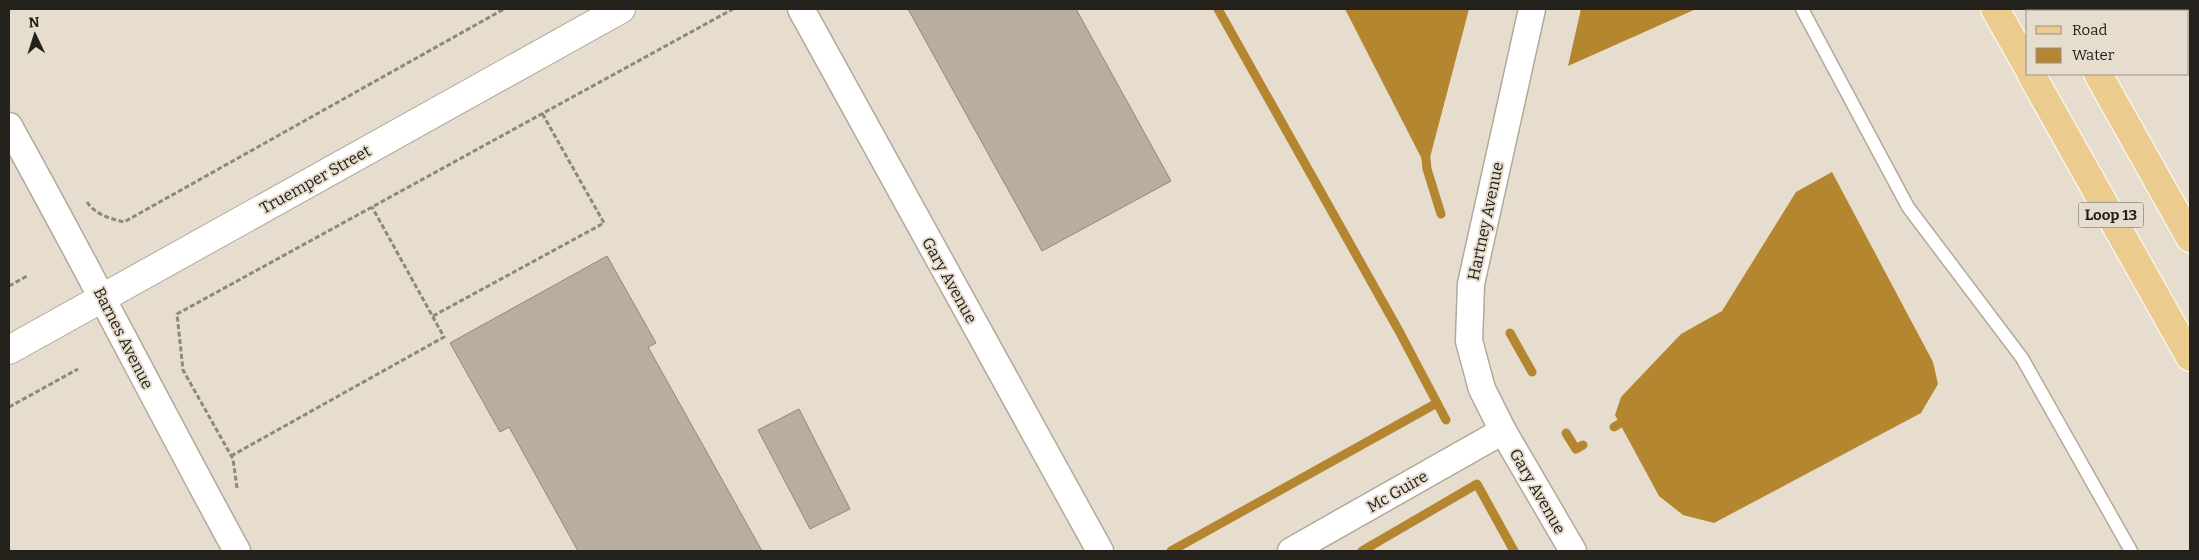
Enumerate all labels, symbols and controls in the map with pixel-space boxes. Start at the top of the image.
north arrow [10,10,60,60]
legend [2026,10,2189,75]
text: N [28,14,40,31]
text: Road [2072,21,2107,39]
text: Water [2072,46,2115,64]
street label: Truemper Street [257,141,374,218]
street label: Hartney Avenue [1464,160,1507,282]
road number: Loop 13 [2078,202,2144,228]
street label: Gary Avenue [918,234,981,327]
street label: Barnes Avenue [90,284,157,392]
street label: Gary Avenue [1505,445,1570,537]
street label: Mc Guire [1363,466,1431,516]

